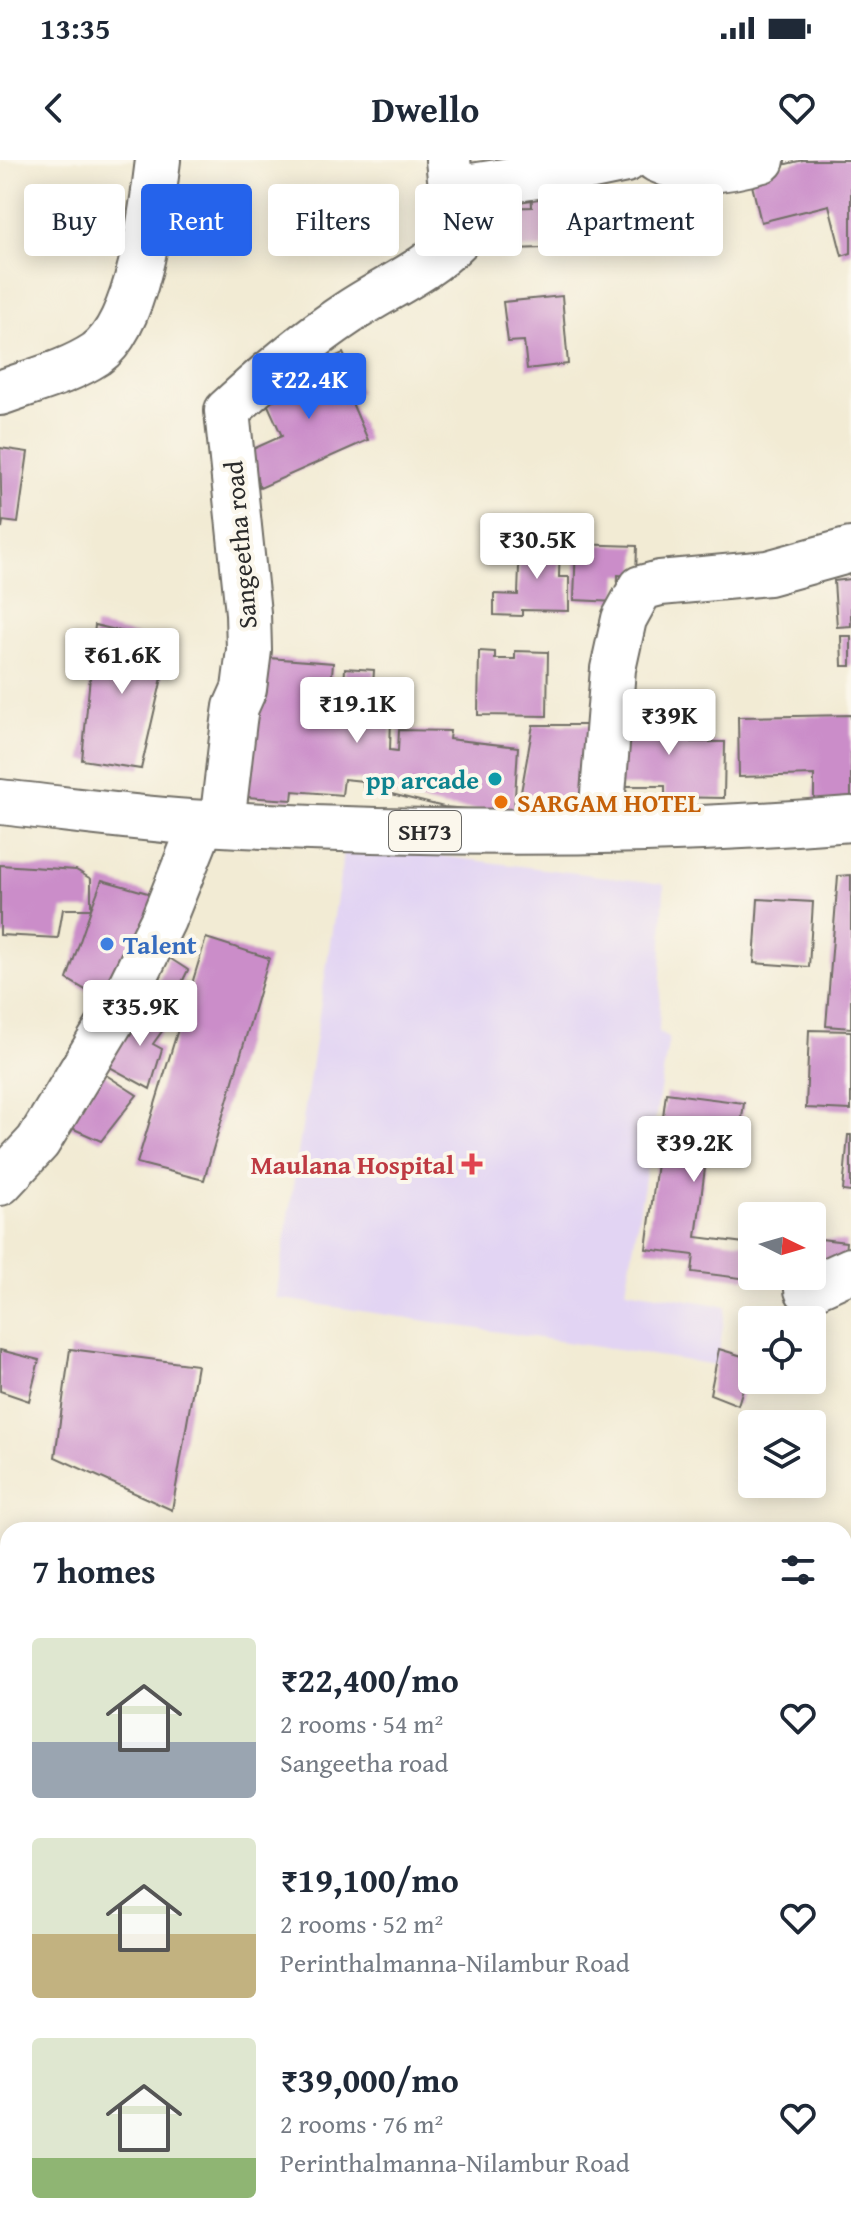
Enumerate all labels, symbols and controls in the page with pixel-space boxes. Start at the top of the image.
text: 13:35 [40,6,111,50]
text: Dwello [372,82,479,135]
icon: back [32,86,76,130]
icon: heart [775,86,819,130]
chip: Buy [24,184,125,256]
chip: Rent [141,184,252,256]
chip: Filters [268,184,399,256]
chip: New [415,184,522,256]
chip: Apartment [538,184,723,256]
pin: ₹22.4K [244,353,374,421]
text: ₹22.4K [270,359,348,398]
street label: Sangeetha road [213,459,267,631]
pin: ₹30.5K [472,513,602,581]
text: ₹30.5K [498,519,576,558]
pin: ₹61.6K [57,628,187,696]
text: ₹61.6K [83,634,161,673]
pin: ₹19.1K [292,677,422,745]
text: ₹19.1K [318,683,396,722]
pin: ₹39K [622,689,716,757]
text: ₹39K [641,695,697,734]
place label: pp arcade [366,760,479,799]
marker: pp arcade [486,770,504,788]
place label: SARGAM HOTEL [517,783,701,822]
marker: SARGAM HOTEL [492,793,510,811]
road number: SH73 [389,811,461,851]
place label: Talent [123,925,197,964]
marker: Talent [98,935,116,953]
pin: ₹35.9K [75,980,205,1048]
text: ₹35.9K [101,986,179,1025]
pin: ₹39.2K [629,1116,759,1184]
text: ₹39.2K [655,1122,733,1161]
place label: Maulana Hospital [250,1145,454,1184]
marker: Maulana Hospital [461,1153,483,1175]
north arrow [738,1202,826,1290]
map controls [738,1202,826,1498]
button: locate [738,1306,826,1394]
button: layers [738,1410,826,1498]
text: 7 homes [32,1546,156,1595]
icon: filters [776,1548,820,1592]
text: ₹22,400/mo [280,1655,459,1704]
icon: home [96,1670,192,1766]
icon: heart [776,1696,820,1740]
text: 2 rooms · 54 m² [280,1704,443,1743]
text: Sangeetha road [280,1743,448,1782]
text: ₹19,100/mo [280,1855,459,1904]
icon: home [96,1870,192,1966]
icon: heart [776,1896,820,1940]
text: 2 rooms · 52 m² [280,1904,443,1943]
text: Perinthalmanna-Nilambur Road [280,1943,630,1982]
text: ₹39,000/mo [280,2055,459,2104]
icon: home [96,2070,192,2166]
icon: heart [776,2096,820,2140]
text: 2 rooms · 76 m² [280,2104,443,2143]
text: Perinthalmanna-Nilambur Road [280,2143,630,2182]

